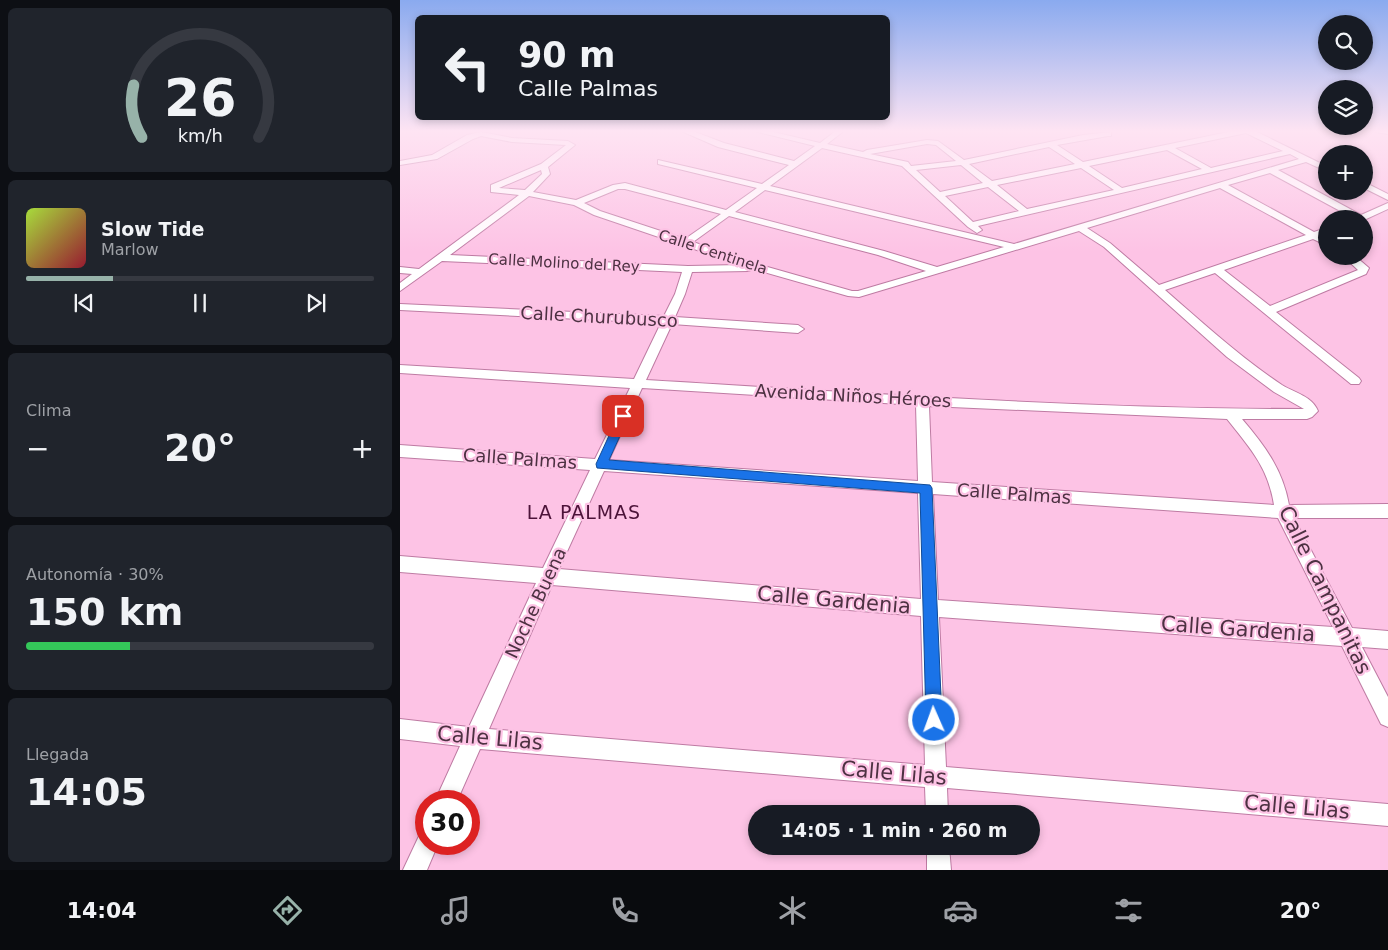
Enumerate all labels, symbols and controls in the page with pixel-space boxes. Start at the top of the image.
map controls [1318,15,1373,265]
button: search [1318,15,1373,70]
icon: left [435,35,500,100]
text: 90 m [518,35,615,75]
text: 26 [164,68,236,128]
text: Calle Palmas [518,76,658,101]
button: layers [1318,80,1373,135]
text: km/h [177,125,223,146]
button: + [1318,145,1373,200]
button: − [1318,210,1373,265]
text: Slow Tide [101,218,204,240]
street label: Calle Centinela [656,226,770,278]
text: Marlow [101,240,159,259]
street label: Calle Molino del Rey [488,250,640,276]
icon: previous [70,289,98,317]
icon: pause [186,289,214,317]
icon: next [302,289,330,317]
street label: Calle Churubusco [520,302,678,331]
street label: Avenida Niños Héroes [754,380,952,411]
pin [602,395,644,437]
text: Clima [26,401,71,420]
icon: arrive [609,402,637,430]
text: 20° [164,426,236,470]
text: − [26,432,49,465]
text: + [351,432,374,465]
street label: Calle Palmas [462,444,578,473]
street label: Calle Palmas [956,479,1072,508]
district label: LA PALMAS [527,501,641,523]
street label: Calle Campanitas [1274,502,1376,678]
street label: Noche Buena [501,544,570,662]
text: Autonomía · 30% [26,565,164,584]
street label: Calle Gardenia [756,581,912,619]
text: 150 km [26,590,183,634]
street label: Calle Gardenia [1160,612,1316,646]
position arrow [907,693,959,745]
street label: Calle Lilas [436,721,544,755]
text: Llegada [26,745,89,764]
street label: Calle Lilas [840,756,948,790]
text: 14:05 [26,770,147,814]
speed limit sign: 30 [415,790,480,855]
street label: Calle Lilas [1243,790,1351,824]
text: 14:05 · 1 min · 260 m [780,819,1008,841]
icon: directions [270,893,305,928]
icon: music [438,893,473,928]
icon: phone [607,893,642,928]
icon: climate [775,893,810,928]
icon: car [943,893,978,928]
icon: filters [1111,893,1146,928]
text: 14:04 [67,898,137,923]
text: 20° [1280,898,1321,923]

